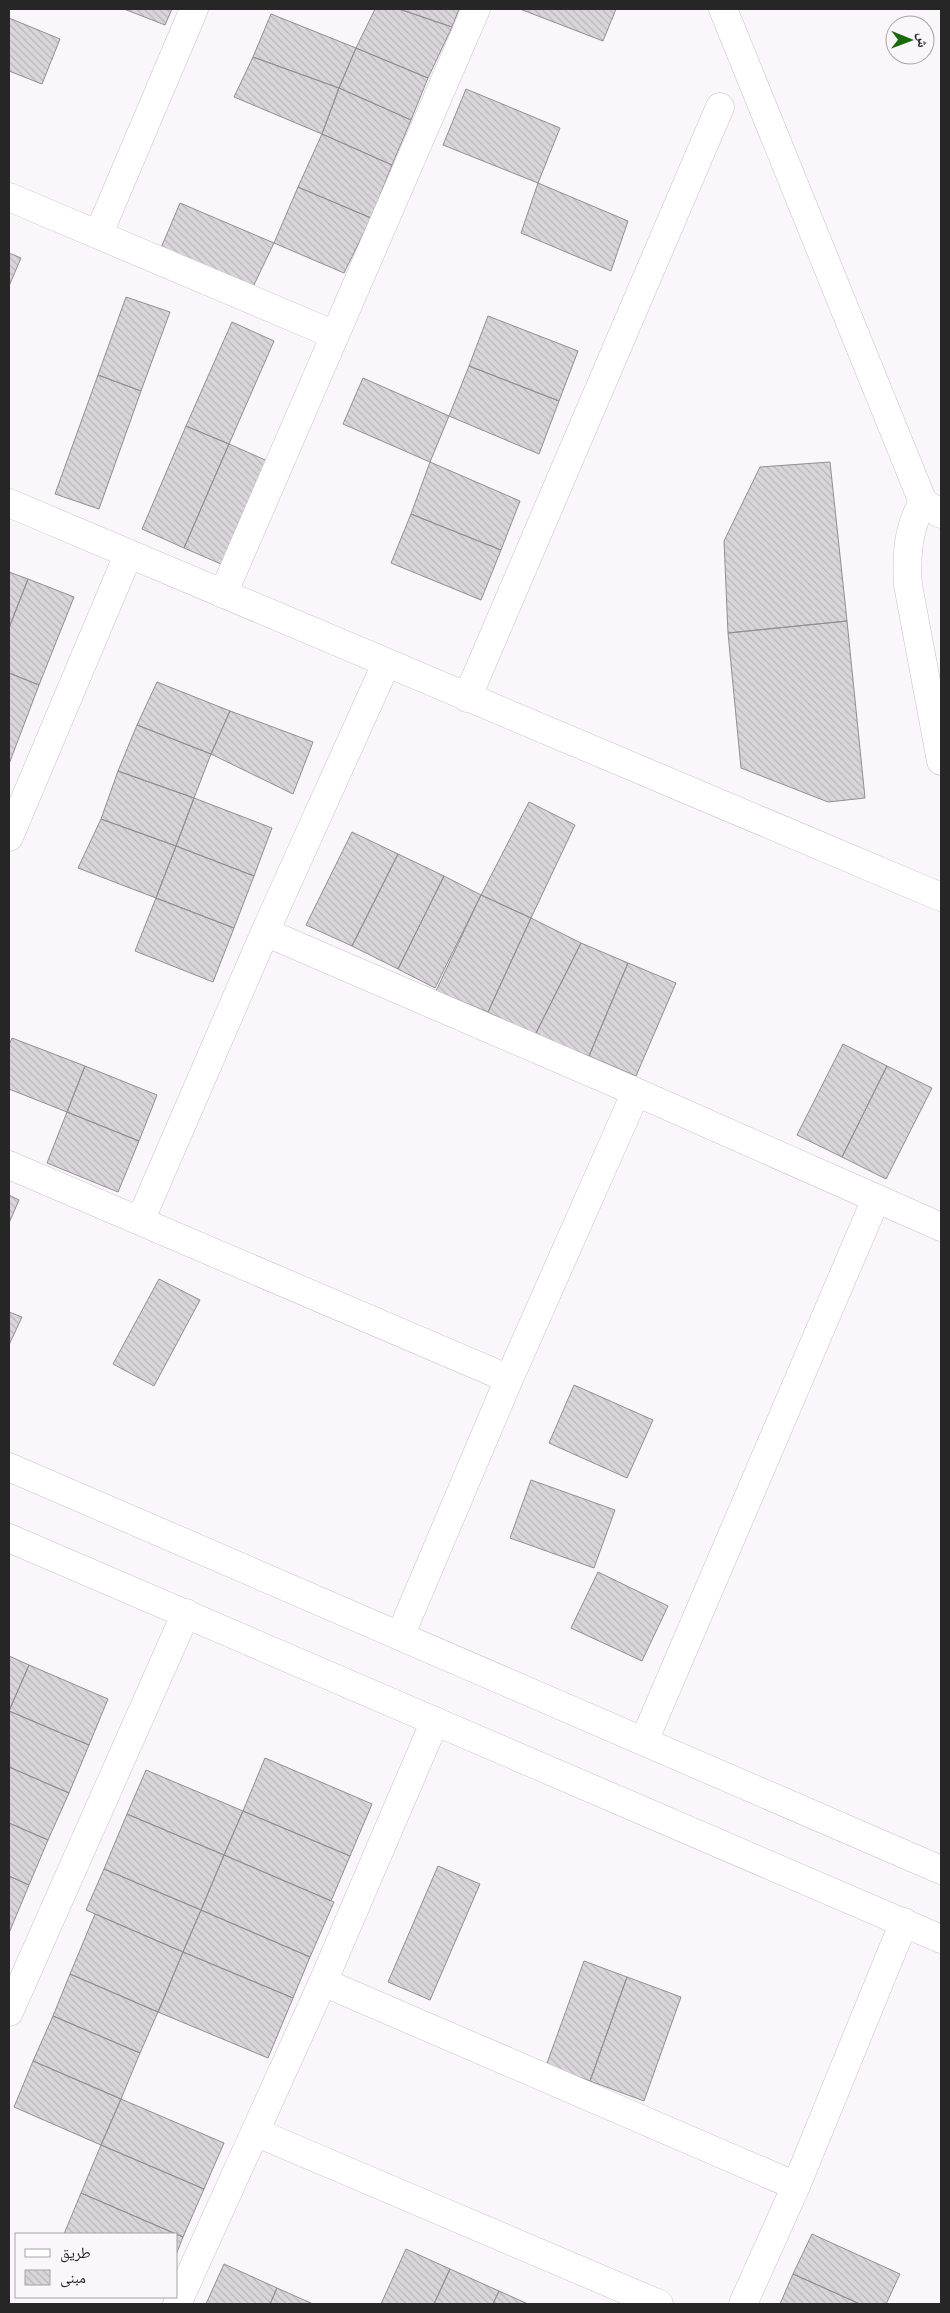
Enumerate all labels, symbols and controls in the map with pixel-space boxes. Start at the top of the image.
north arrow [885,15,935,65]
text: ش [913,33,933,48]
legend [15,2233,178,2298]
text: طريق [60,2242,91,2264]
text: مبنى [60,2267,86,2289]

